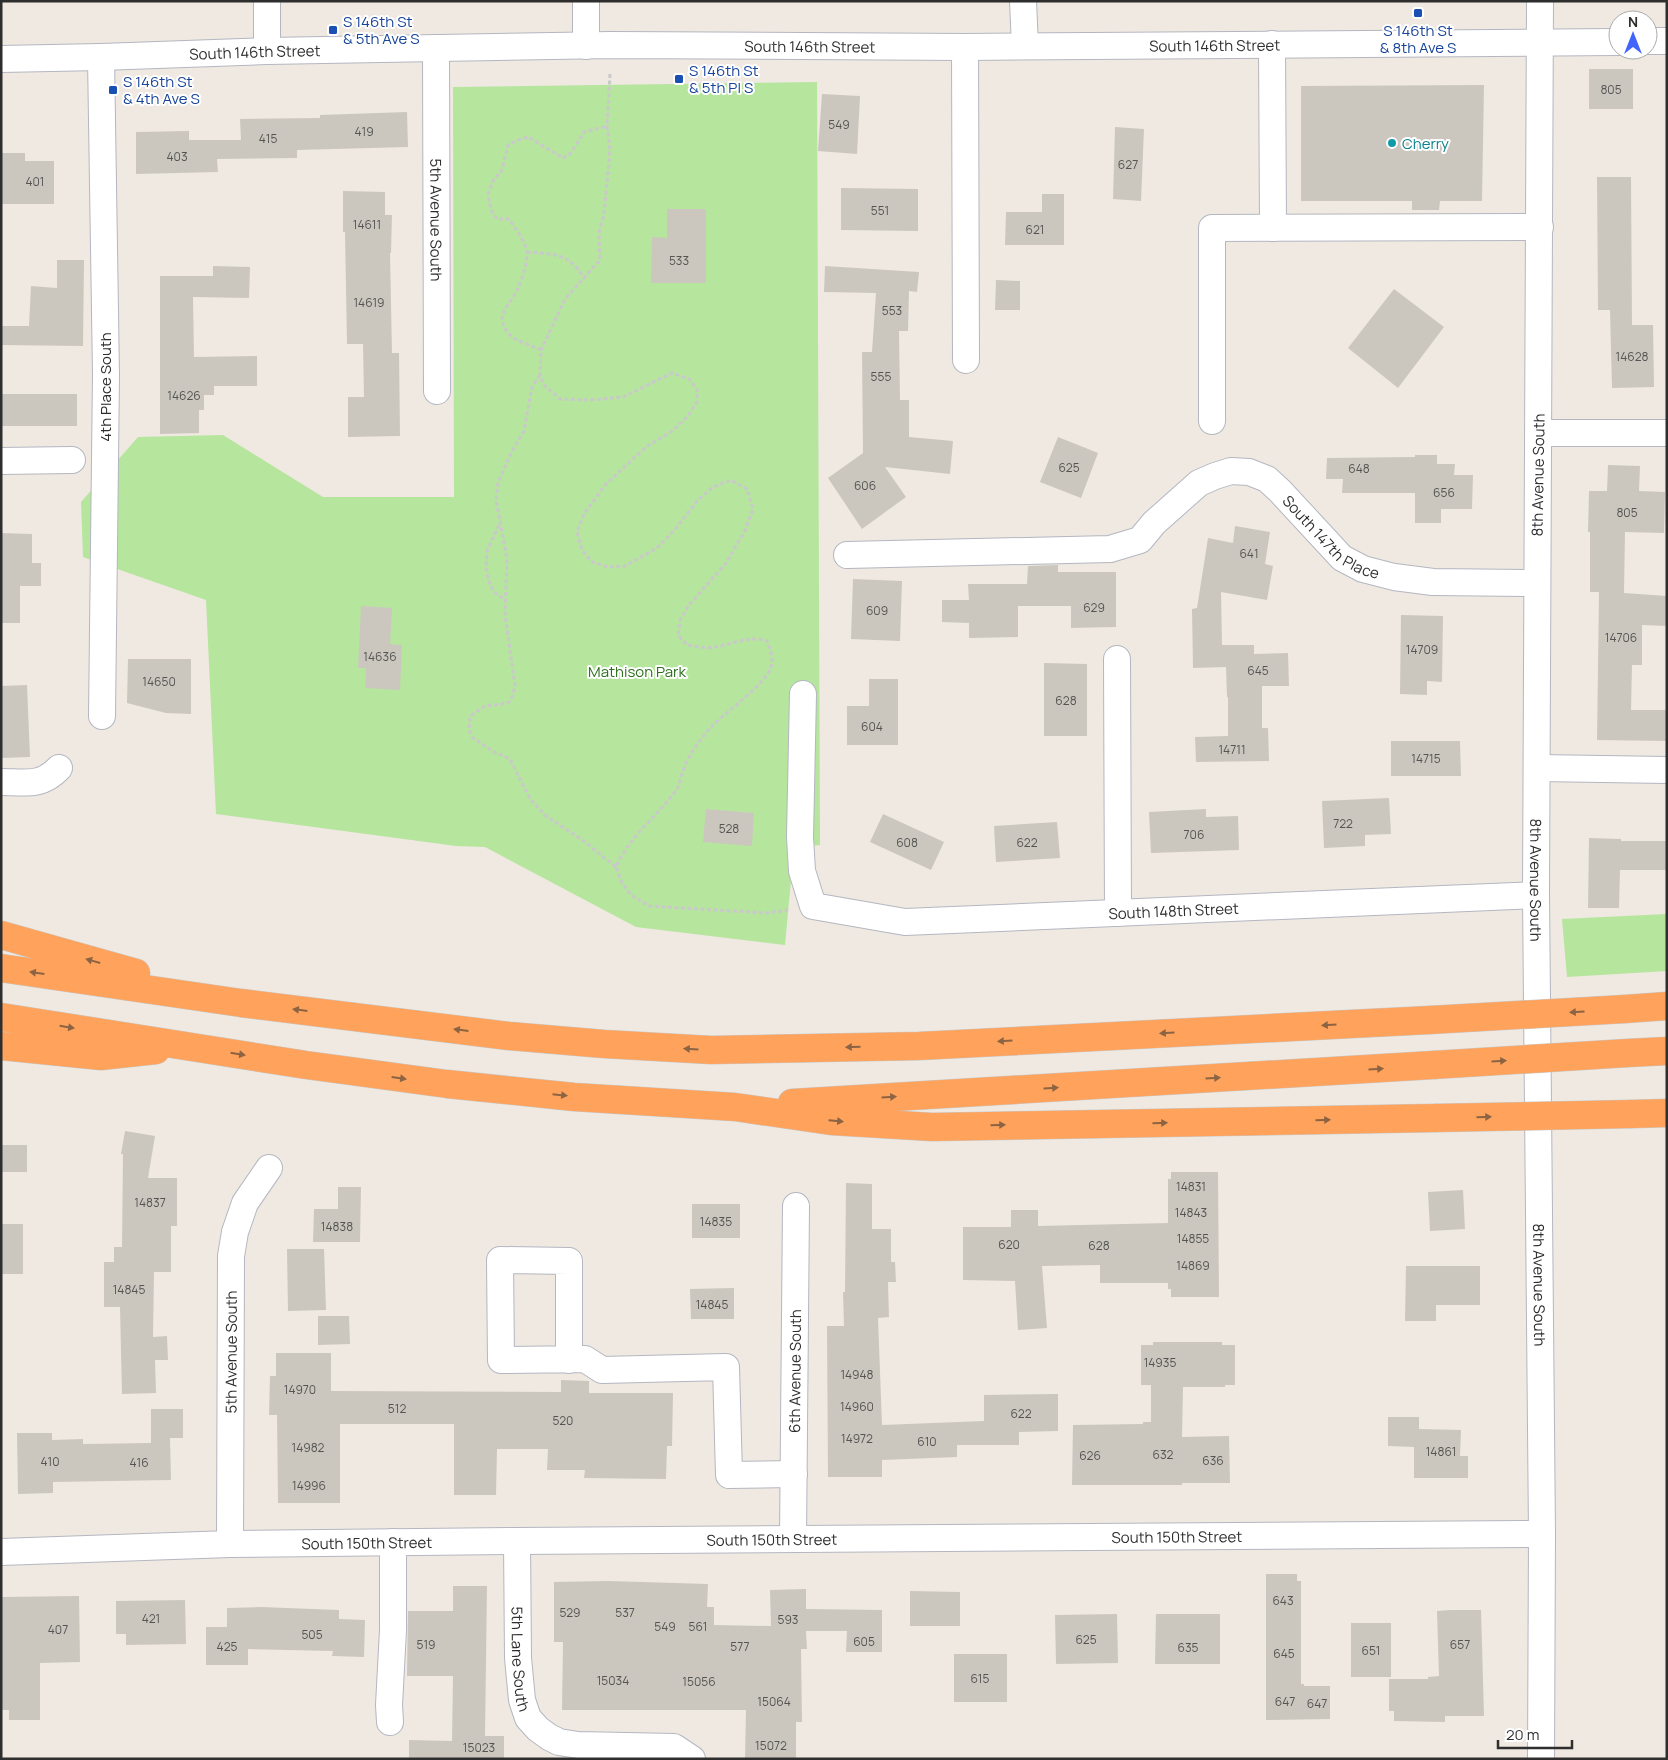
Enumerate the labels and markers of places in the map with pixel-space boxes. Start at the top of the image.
marker: S 146th St & 8th Ave S [1412,7,1424,19]
place label: S 146th St & 5th Ave S [343,11,420,49]
place label: S 146th St & 8th Ave S [1380,20,1456,58]
marker: S 146th St & 5th Ave S [327,24,339,36]
place label: S 146th St & 5th Pl S [689,60,758,98]
place label: S 146th St & 4th Ave S [123,71,200,109]
marker: S 146th St & 5th Pl S [673,73,685,85]
marker: S 146th St & 4th Ave S [107,84,119,96]
place label: Cherry [1402,133,1449,154]
marker: Cherry [1386,137,1398,149]

